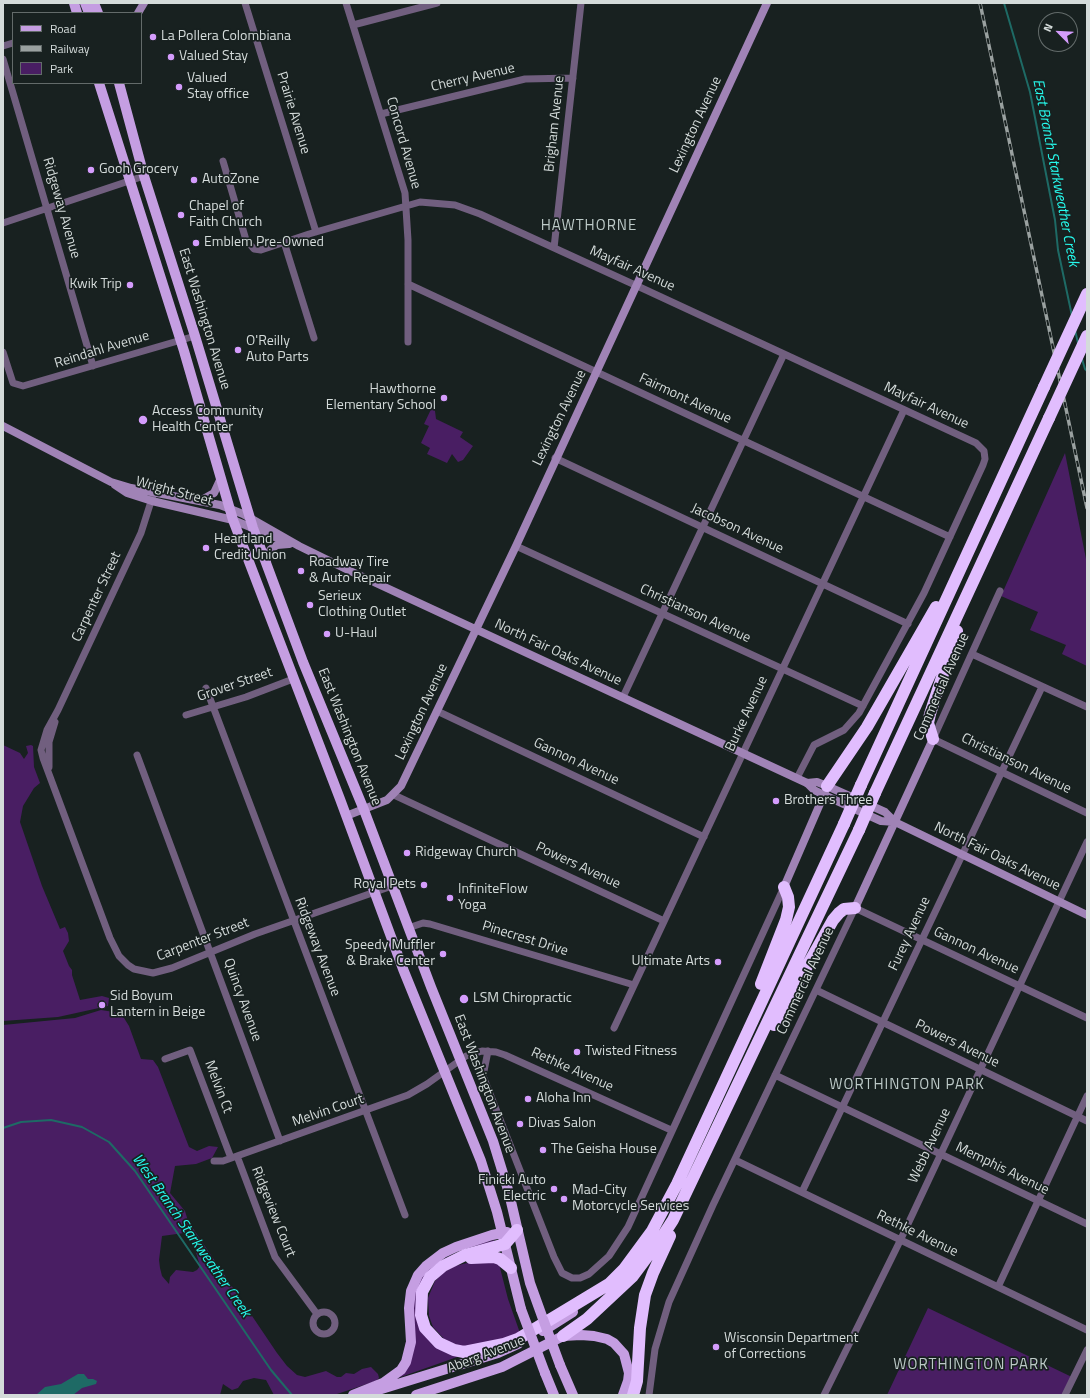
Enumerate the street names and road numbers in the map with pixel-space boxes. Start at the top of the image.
street label: Cherry Avenue [429,60,517,96]
street label: Prairie Avenue [273,70,313,156]
street label: Lexington Avenue [666,74,726,176]
street label: Brigham Avenue [542,75,568,173]
street label: Concord Avenue [382,95,424,191]
street label: Ridgeway Avenue [39,155,83,261]
street label: Mayfair Avenue [587,243,677,295]
street label: East Washington Avenue [174,246,234,392]
street label: Reindahl Avenue [53,328,151,372]
street label: Lexington Avenue [530,367,590,469]
street label: Fairmont Avenue [636,370,734,428]
street label: Mayfair Avenue [881,379,971,433]
street label: Wright Street [134,474,214,510]
street label: Jacobson Avenue [688,500,786,558]
street label: Carpenter Street [69,549,125,645]
street label: Christianson Avenue [637,581,753,647]
street label: North Fair Oaks Avenue [492,616,624,690]
street label: Commercial Avenue [911,630,973,744]
street label: Lexington Avenue [392,661,452,763]
street label: Grover Street [195,664,275,706]
street label: East Washington Avenue [314,666,384,808]
street label: Burke Avenue [722,674,772,754]
street label: Christianson Avenue [958,730,1074,798]
street label: Gannon Avenue [531,735,621,789]
street label: North Fair Oaks Avenue [931,819,1063,895]
street label: Powers Avenue [533,839,623,893]
street label: Furey Avenue [886,894,934,974]
street label: Ridgeway Avenue [290,895,344,999]
street label: Carpenter Street [155,915,251,965]
street label: Pinecrest Drive [480,918,570,960]
street label: Gannon Avenue [931,924,1021,978]
street label: Commercial Avenue [774,925,838,1037]
street label: Quincy Avenue [219,956,265,1044]
street label: East Washington Avenue [450,1012,518,1156]
street label: Powers Avenue [912,1016,1002,1072]
street label: Rethke Avenue [528,1044,616,1096]
street label: Melvin Ct [200,1058,236,1116]
street label: Melvin Court [290,1091,366,1131]
street label: Webb Avenue [905,1106,955,1186]
street label: Memphis Avenue [953,1139,1051,1199]
street label: Ridgeview Court [247,1164,299,1260]
street label: Rethke Avenue [874,1207,960,1261]
street label: Aberg Avenue [445,1333,527,1377]

